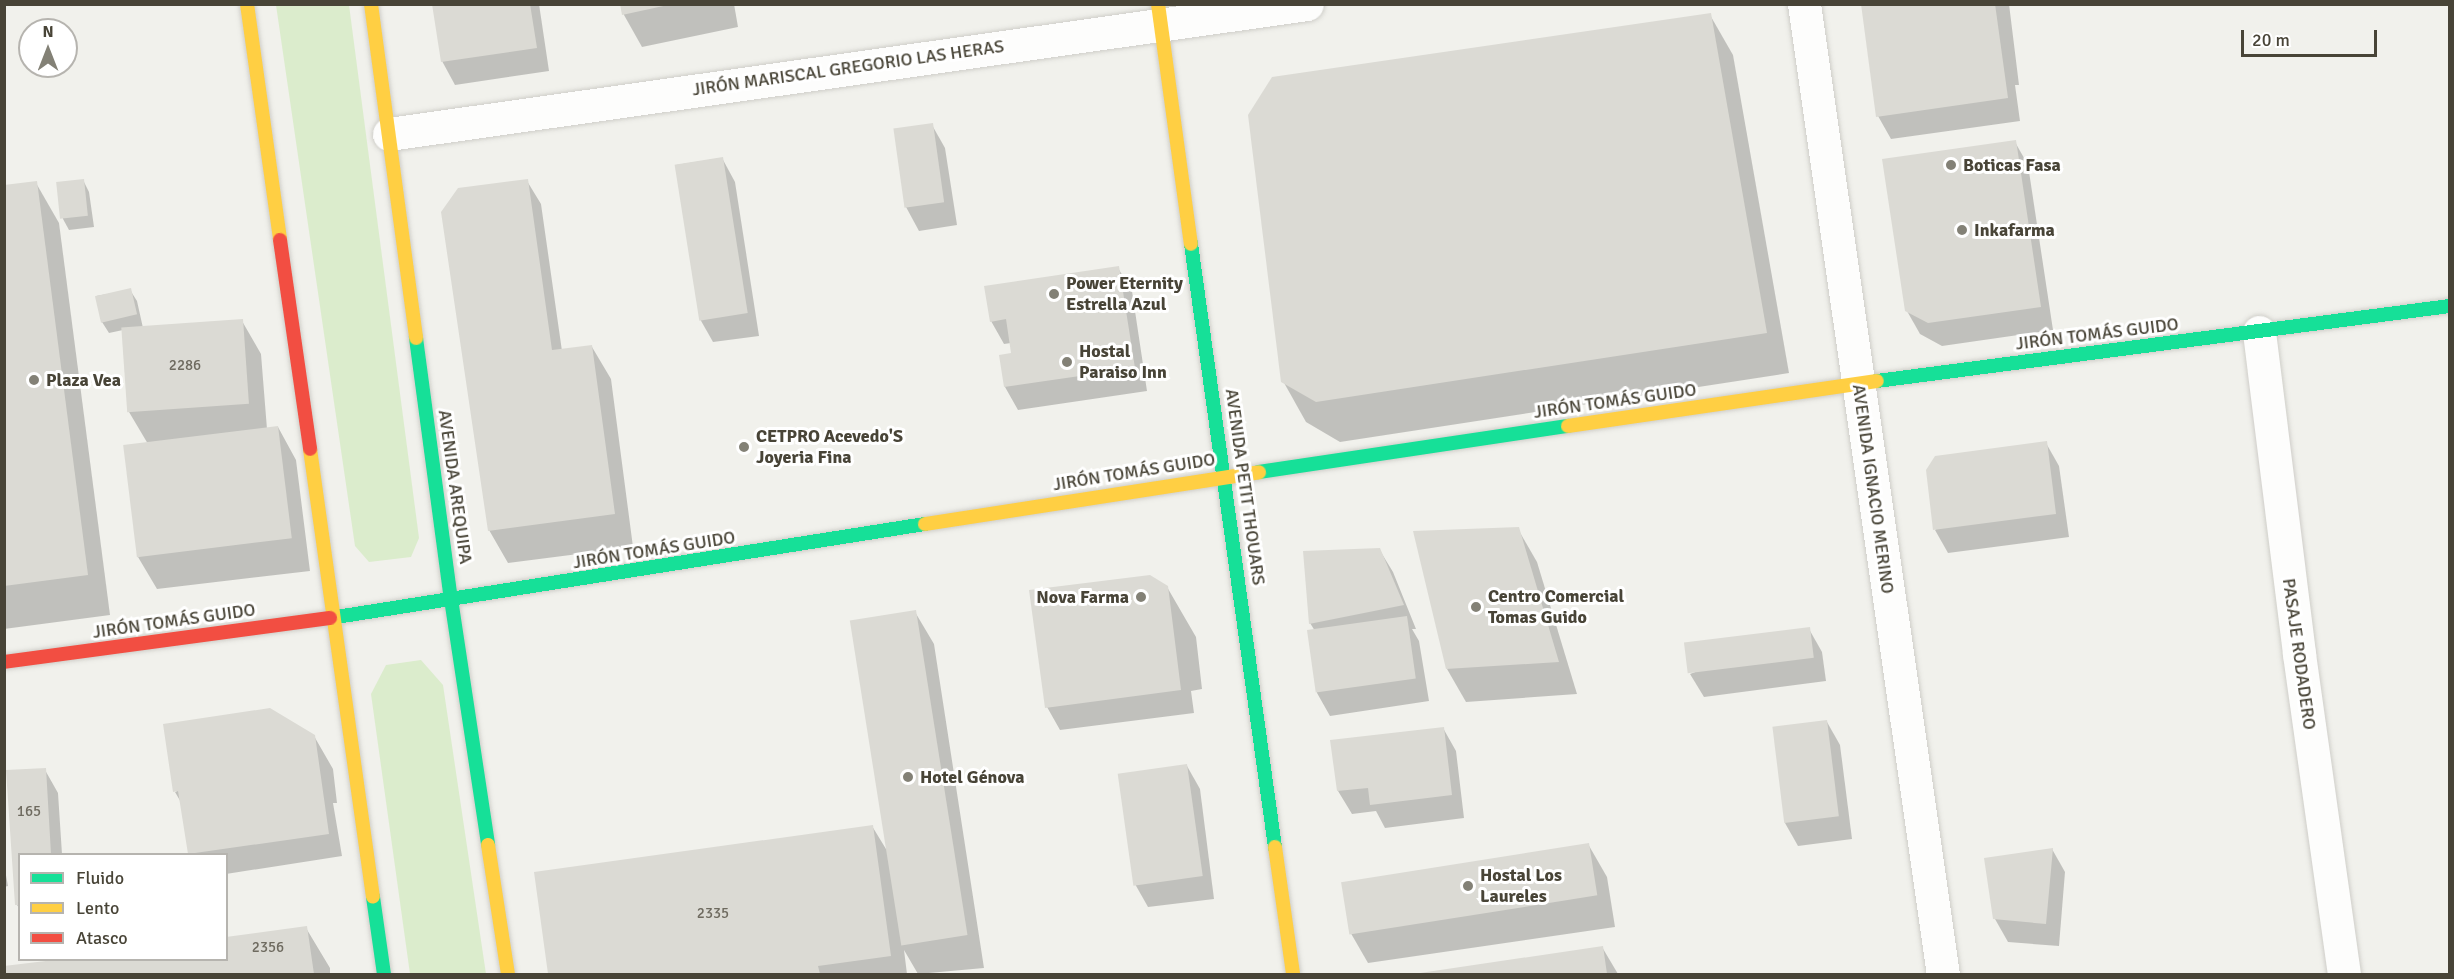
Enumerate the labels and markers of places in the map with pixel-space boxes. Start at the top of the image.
place label: Boticas Fasa [1963,154,2061,176]
marker: Boticas Fasa [1944,158,1958,172]
place label: Inkafarma [1974,219,2055,241]
marker: Inkafarma [1955,223,1969,237]
place label: Power Eternity Estrella Azul [1066,273,1183,316]
marker: Power Eternity Estrella Azul [1047,287,1061,301]
place label: Hostal Paraiso Inn [1079,341,1167,384]
marker: Hostal Paraiso Inn [1060,355,1074,369]
place label: Plaza Vea [46,369,121,391]
marker: Plaza Vea [27,373,41,387]
place label: CETPRO Acevedo'S Joyeria Fina [756,426,903,468]
marker: CETPRO Acevedo'S Joyeria Fina [737,440,751,454]
place label: Nova Farma [1036,586,1129,608]
place label: Centro Comercial Tomas Guido [1488,586,1624,628]
marker: Nova Farma [1134,590,1148,604]
marker: Centro Comercial Tomas Guido [1469,600,1483,614]
place label: Hotel Génova [920,766,1025,788]
marker: Hotel Génova [901,770,915,784]
place label: Hostal Los Laureles [1480,865,1562,908]
marker: Hostal Los Laureles [1461,879,1475,893]

